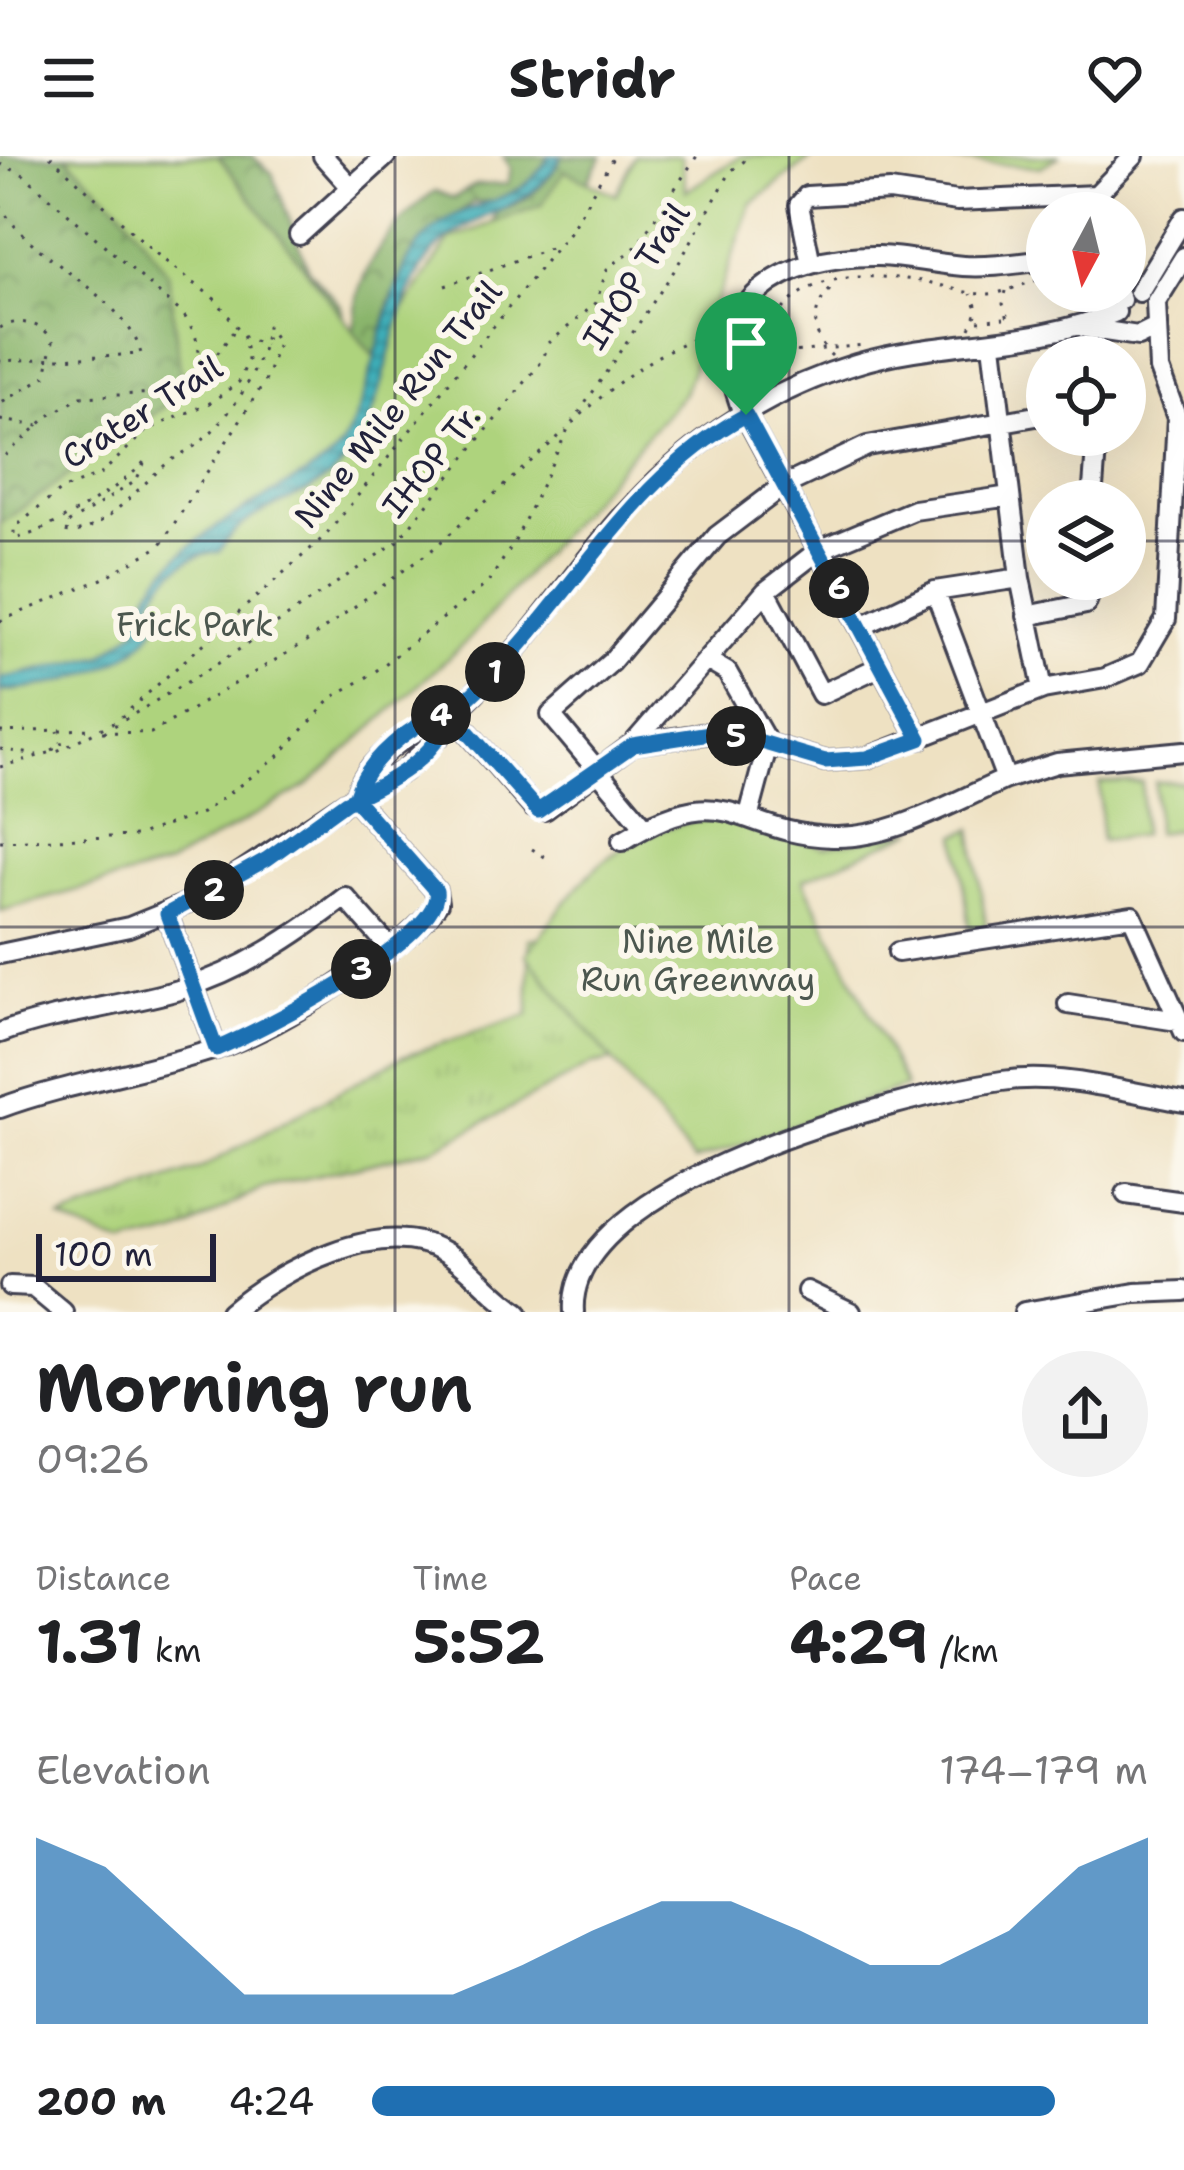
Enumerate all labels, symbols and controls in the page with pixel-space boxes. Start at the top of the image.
text: Stridr [508,42,676,114]
icon: menu [36,45,102,111]
icon: heart [1082,45,1148,111]
north arrow [1026,192,1146,312]
map controls [1026,192,1146,600]
street label: IHOP Trail [572,194,700,358]
street label: Nine Mile Run Trail [284,270,512,537]
pin [695,292,797,415]
icon: arrive [713,310,779,376]
button: locate [1026,336,1146,456]
street label: Crater Trail [53,345,231,479]
street label: IHOP Tr. [372,395,490,527]
button: layers [1026,480,1146,600]
pin: 6 [809,558,869,618]
text: 6 [827,565,851,610]
park label: Frick Park [116,602,274,647]
pin: 1 [465,642,525,702]
text: 1 [487,649,503,694]
pin: 4 [411,685,471,745]
text: 4 [429,692,453,737]
pin: 5 [706,706,766,766]
text: 5 [726,713,746,758]
pin: 2 [184,860,244,920]
text: 2 [202,867,226,912]
park label: Nine Mile Run Greenway [581,919,815,1002]
pin: 3 [331,939,391,999]
text: 3 [349,946,373,991]
scale bar [36,1228,216,1281]
text: 100 m [54,1232,153,1277]
text: Morning run [36,1344,472,1432]
button: share [1022,1351,1148,1477]
text: 09:26 [36,1433,150,1485]
text: Distance [36,1556,171,1601]
text: Time [413,1556,488,1601]
text: Pace [789,1556,862,1601]
text: 1.31 [36,1601,144,1681]
text: 5:52 [413,1601,545,1681]
text: 4:29 [789,1601,928,1681]
text: km [144,1628,202,1673]
text: /km [928,1628,999,1673]
text: Elevation [36,1744,211,1796]
text: 174–179 m [939,1744,1148,1796]
text: 200 m [36,2075,166,2127]
text: 4:24 [228,2075,315,2127]

